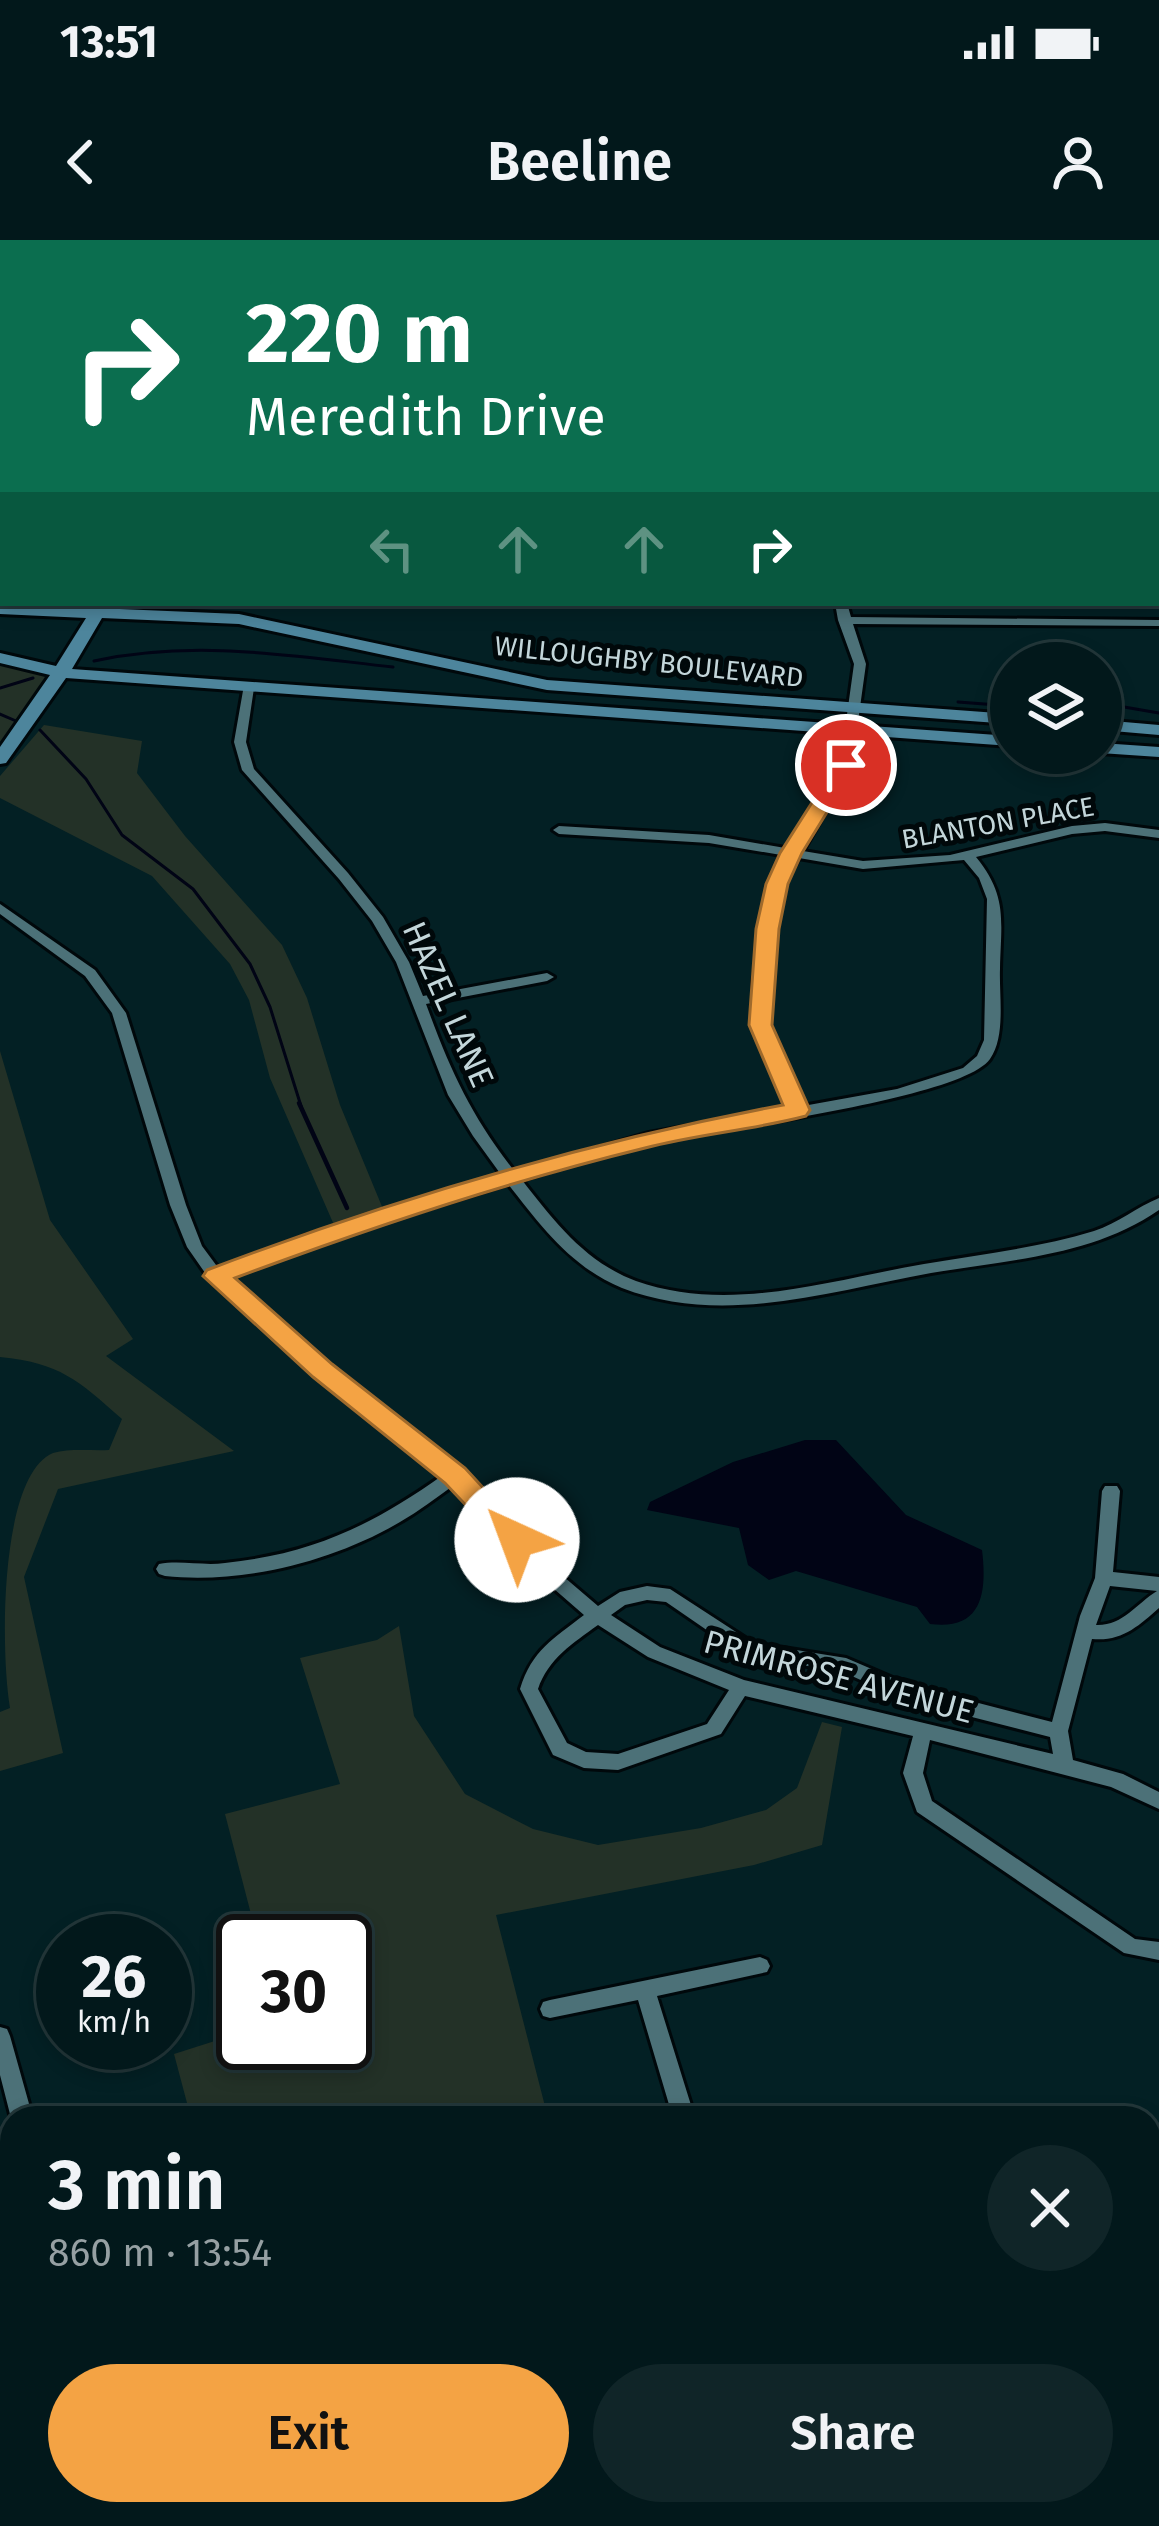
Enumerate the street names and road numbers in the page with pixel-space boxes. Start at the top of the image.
street label: WILLOUGHBY BOULEVARD [493,630,805,694]
street label: BLANTON PLACE [899,790,1097,856]
street label: HAZEL LANE [394,915,502,1093]
street label: PRIMROSE AVENUE [699,1622,978,1732]

